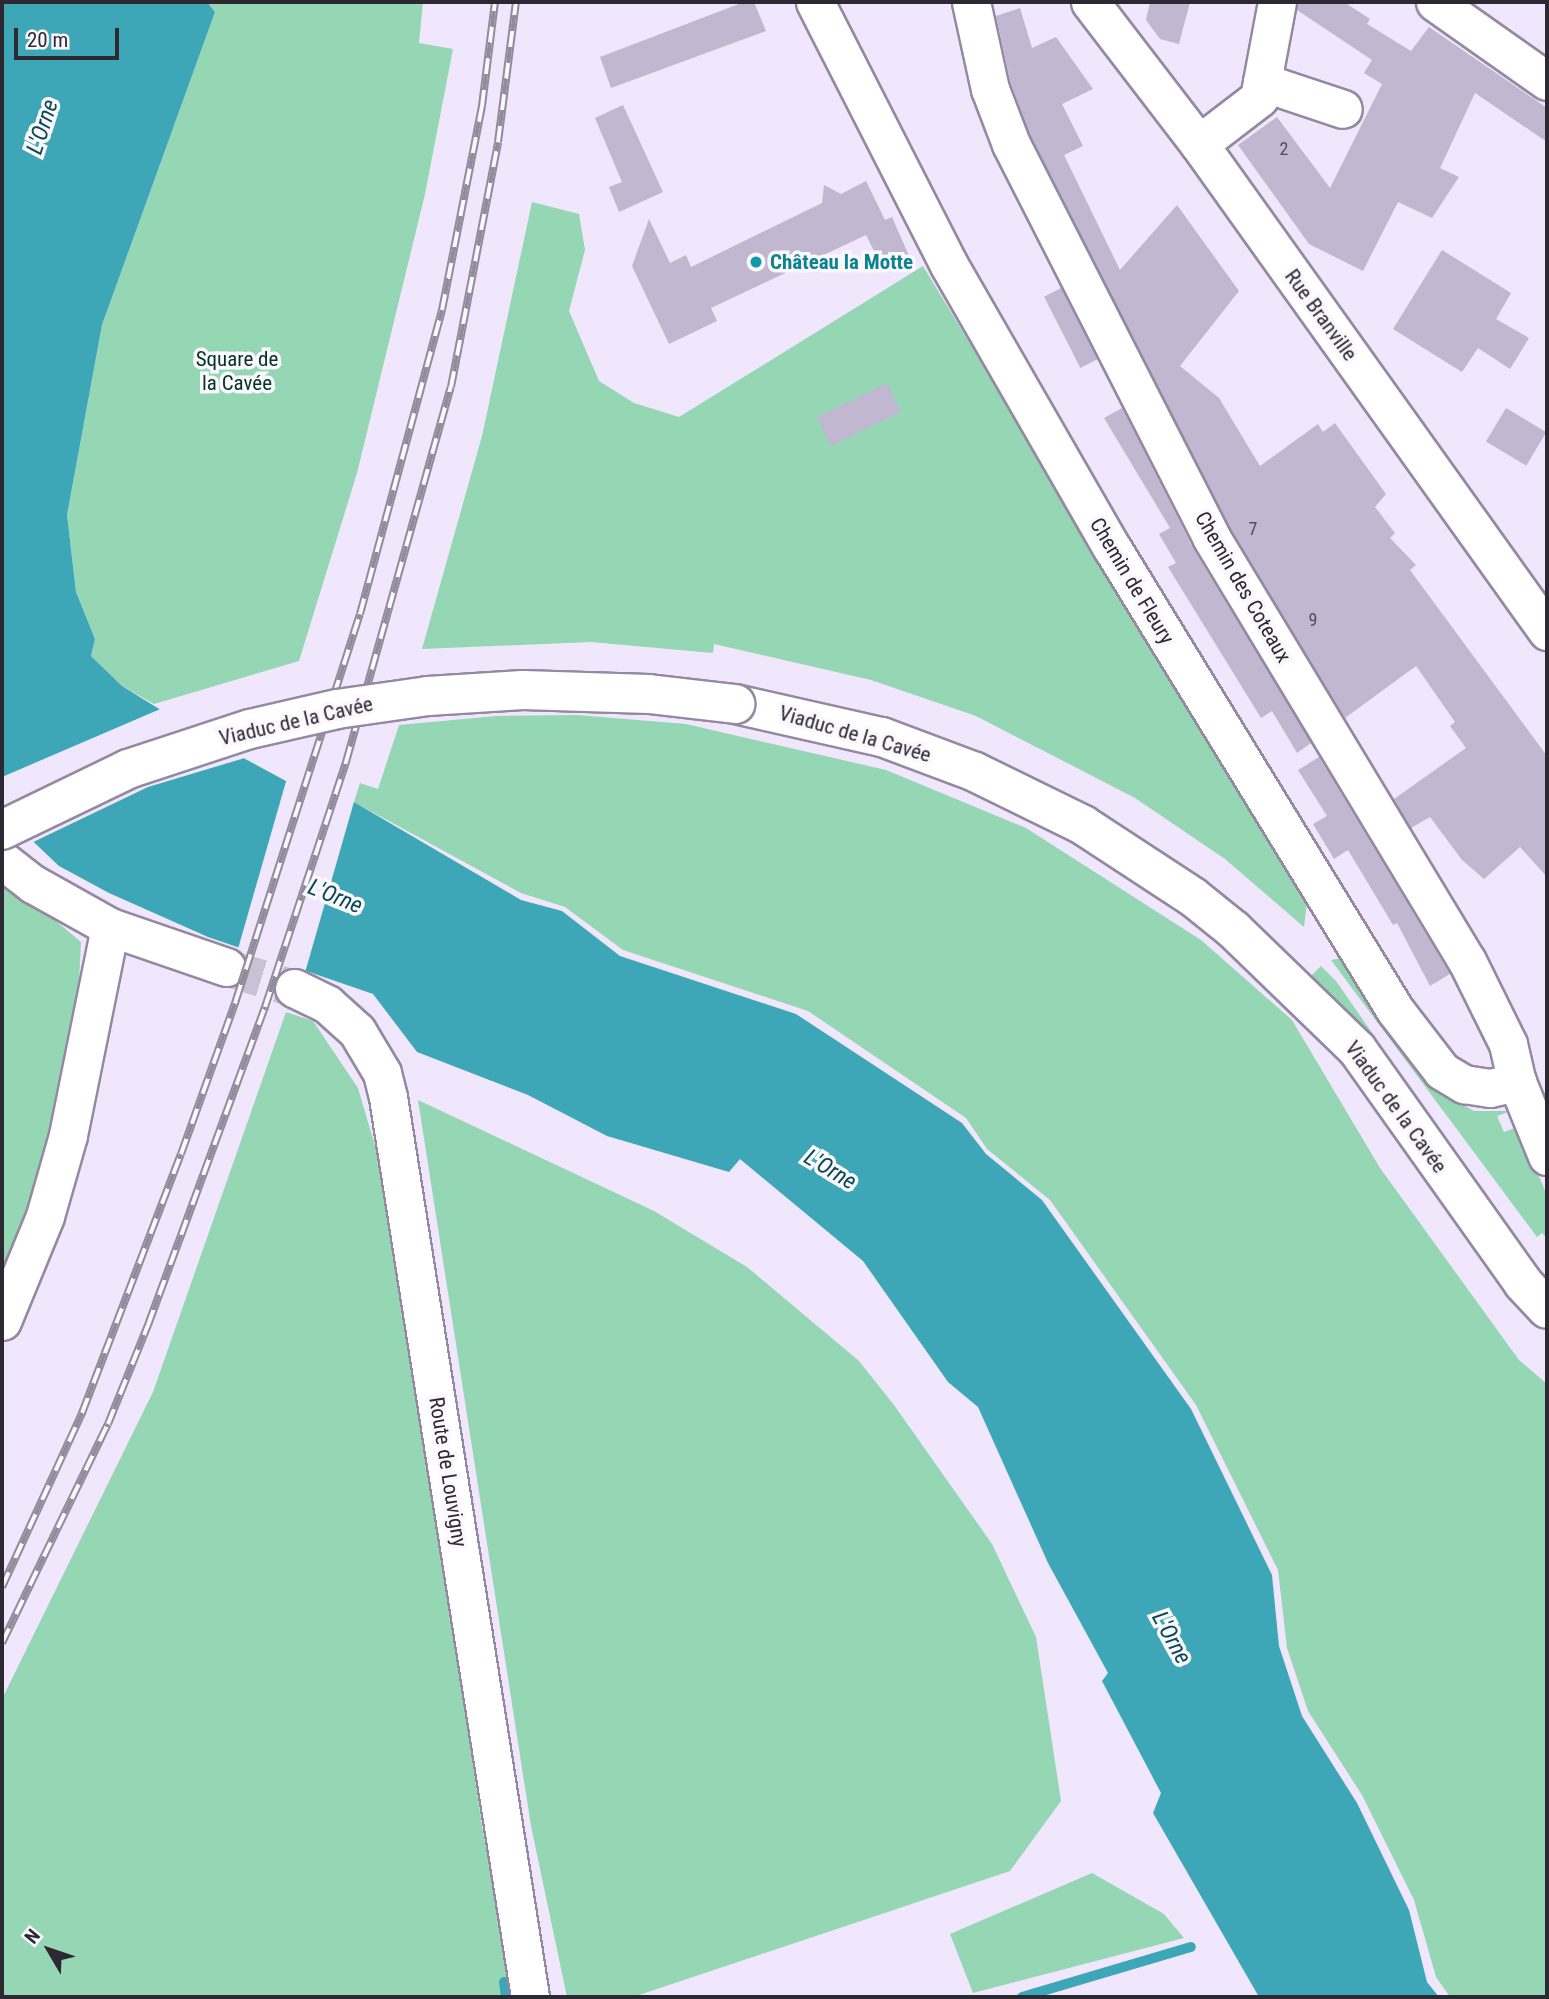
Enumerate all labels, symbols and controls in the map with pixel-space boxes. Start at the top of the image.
scale bar [18,14,122,58]
text: 20 m [27,28,68,52]
water label: L'Orne [21,96,65,158]
house number: 2 [1280,138,1288,160]
place label: Château la Motte [770,249,913,275]
marker: Château la Motte [748,254,764,270]
street label: Rue Branville [1279,264,1363,366]
park label: Square de la Cavée [196,346,278,396]
street label: Chemin des Coteaux [1190,507,1296,667]
street label: Chemin de Fleury [1084,513,1180,649]
house number: 7 [1249,518,1257,540]
house number: 9 [1309,609,1317,631]
street label: Viaduc de la Cavée [217,691,375,751]
street label: Viaduc de la Cavée [776,700,934,768]
water label: L'Orne [304,874,366,920]
street label: Viaduc de la Cavée [1340,1036,1452,1178]
water label: L'Orne [799,1144,861,1196]
street label: Route de Louvigny [424,1395,472,1549]
water label: L'Orne [1145,1607,1197,1669]
north arrow [14,1915,84,1985]
text: N [20,1925,45,1948]

